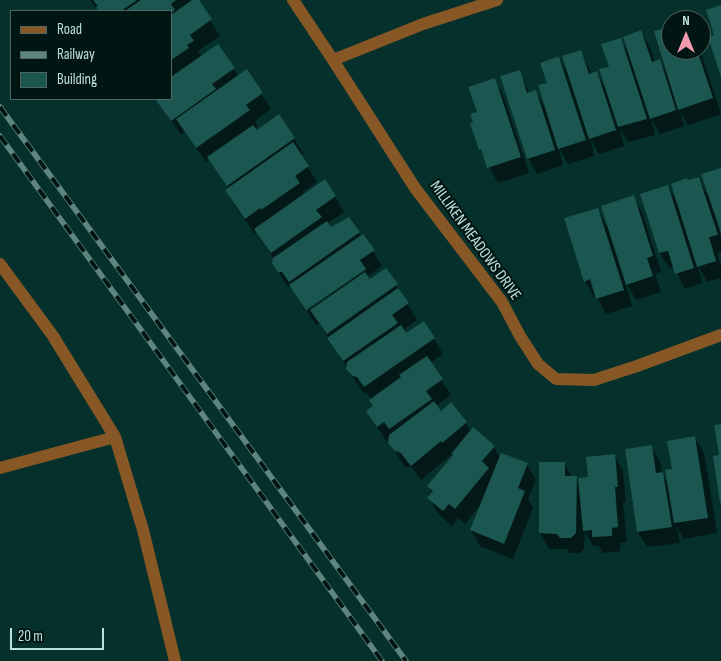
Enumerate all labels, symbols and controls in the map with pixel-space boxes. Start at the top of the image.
legend [10,10,172,100]
north arrow [661,10,711,60]
text: N [682,12,690,29]
text: Road [57,20,82,39]
text: Railway [57,45,95,64]
text: Building [57,70,97,89]
street label: MILLIKEN MEADOWS DRIVE [425,178,525,304]
scale bar [12,618,106,650]
text: 20 m [18,627,43,646]

